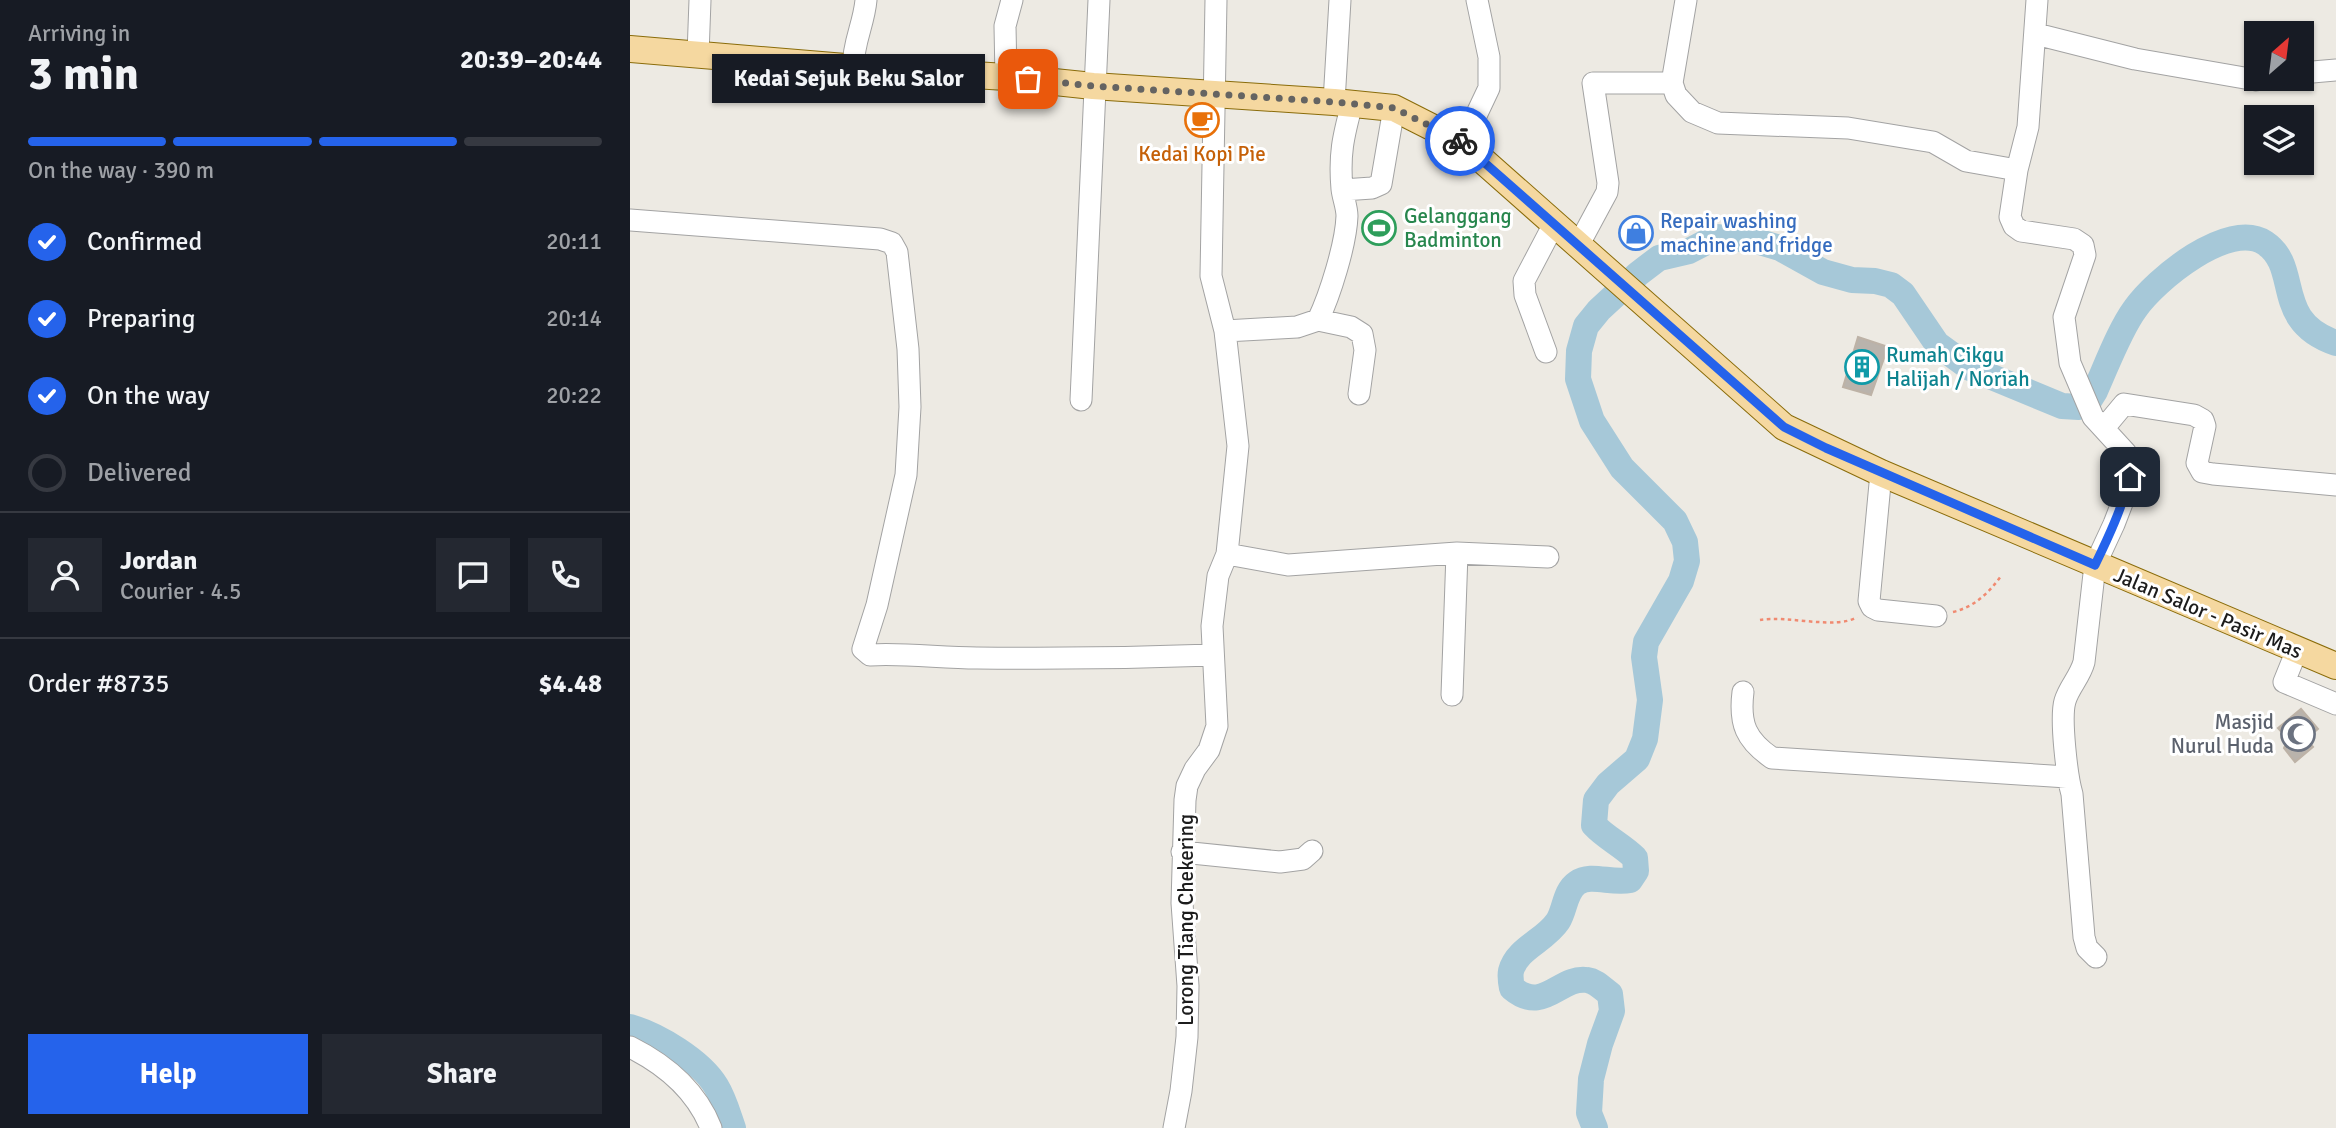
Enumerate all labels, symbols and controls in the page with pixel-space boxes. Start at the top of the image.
text: Arriving in [28,19,130,48]
north arrow [2244,21,2314,91]
map controls [2244,21,2314,175]
text: 20:39–20:44 [460,44,602,76]
text: 3 min [28,46,139,102]
pin [998,49,1058,109]
callout: Kedai Sejuk Beku Salor [713,55,986,104]
icon: bag [1009,60,1047,98]
text: Kedai Sejuk Beku Salor [733,64,964,93]
cafe icon: Kedai Kopi Pie [1183,101,1221,139]
button: layers [2244,105,2314,175]
courier [1425,106,1495,176]
icon: bike [1441,122,1479,160]
place label: Kedai Kopi Pie [1138,141,1266,167]
text: On the way · 390 m [28,156,214,185]
place label: Gelanggang Badminton [1404,203,1512,253]
place label: Repair washing machine and fridge [1660,208,1833,258]
sports icon: Gelanggang Badminton [1360,209,1398,247]
shop icon: Repair washing machine and fridge [1617,214,1655,252]
icon: check [28,223,66,261]
text: Confirmed [87,226,202,258]
text: 20:11 [546,227,602,256]
icon: check [28,300,66,338]
text: Preparing [87,303,195,335]
text: 20:14 [546,304,602,333]
place label: Rumah Cikgu Halijah / Noriah [1886,342,2030,392]
building icon: Rumah Cikgu Halijah / Noriah [1843,348,1881,386]
icon: check [28,377,66,415]
text: On the way [87,380,210,412]
text: 20:22 [546,381,602,410]
pin [2100,447,2160,507]
text: Delivered [87,457,192,489]
icon: home [2111,458,2149,496]
button: person [28,538,102,612]
button: chat [436,538,510,612]
button: phone [528,538,602,612]
text: Jordan [120,545,197,577]
street label: Jalan Salor - Pasir Mas [2110,562,2306,664]
text: Courier · 4.5 [120,577,241,606]
text: Order #8735 [28,668,169,700]
text: $4.48 [538,668,602,700]
place label: Masjid Nurul Huda [2171,709,2274,759]
mosque icon: Masjid Nurul Huda [2279,715,2317,753]
street label: Lorong Tiang Chekering [1173,814,1199,1026]
button: Help [28,1034,308,1114]
button: Share [322,1034,602,1114]

